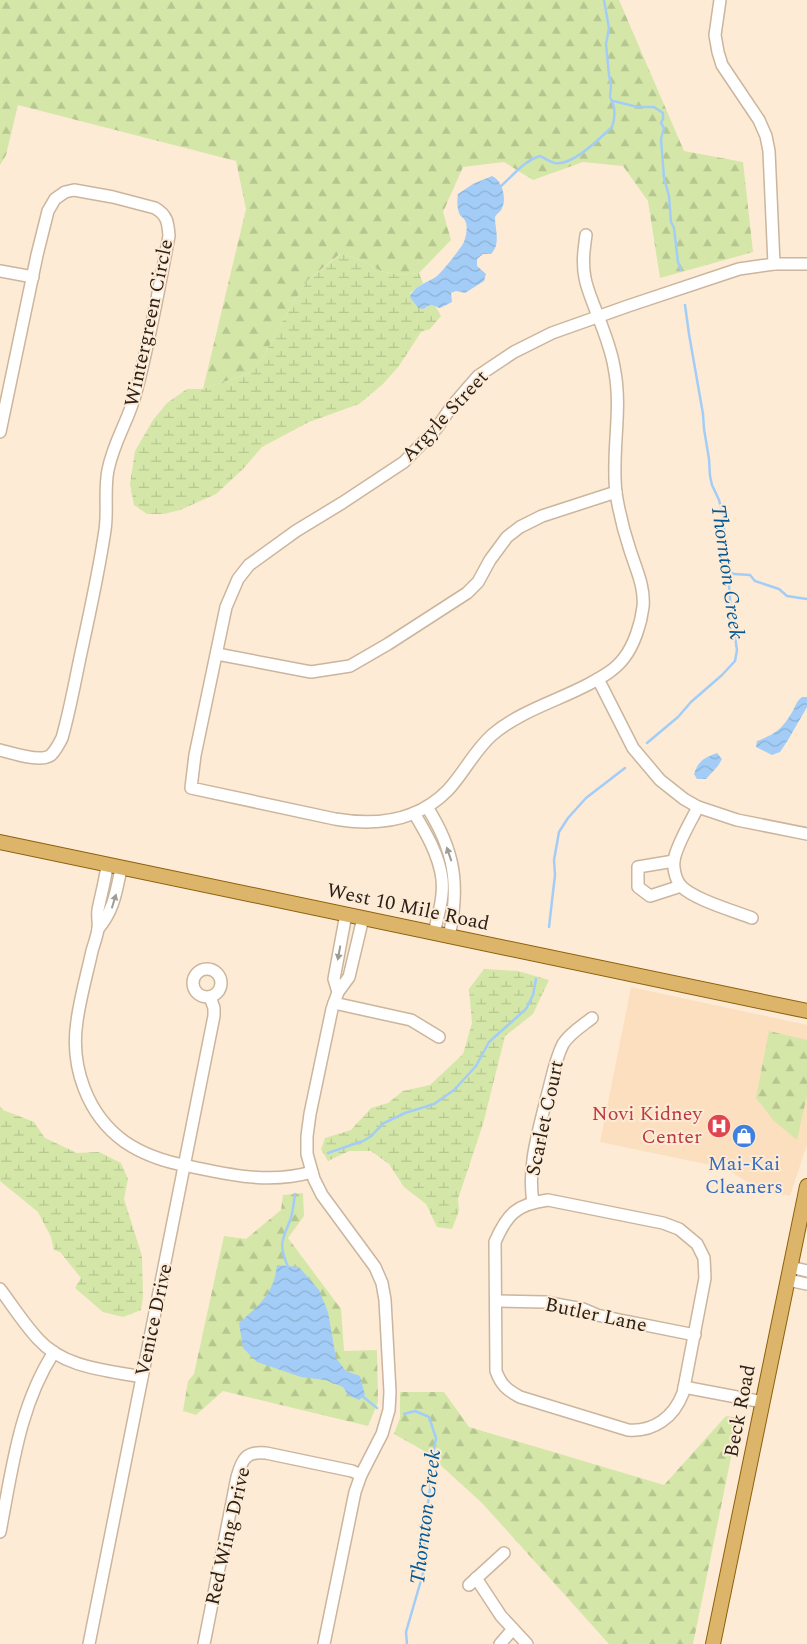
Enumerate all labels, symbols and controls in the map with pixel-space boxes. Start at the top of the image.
street label: Wintergreen Circle [117,236,181,410]
street label: Argyle Street [394,363,496,469]
water label: Thornton Creek [702,502,752,642]
one-way arrow [445,846,453,861]
street label: West 10 Mile Road [324,875,492,939]
one-way arrow [110,893,118,908]
one-way arrow [335,946,343,961]
street label: Scarlet Court [518,1057,572,1179]
place label: Novi Kidney Center [592,1099,703,1152]
hospital icon: Novi Kidney Center [706,1113,732,1139]
shop icon: Mai-Kai Cleaners [731,1123,757,1149]
place label: Mai-Kai Cleaners [705,1149,783,1202]
street label: Venice Drive [127,1261,181,1379]
street label: Butler Lane [542,1290,650,1340]
street label: Beck Road [716,1362,764,1460]
water label: Thornton Creek [402,1447,450,1586]
street label: Red Wing Drive [198,1464,258,1608]

